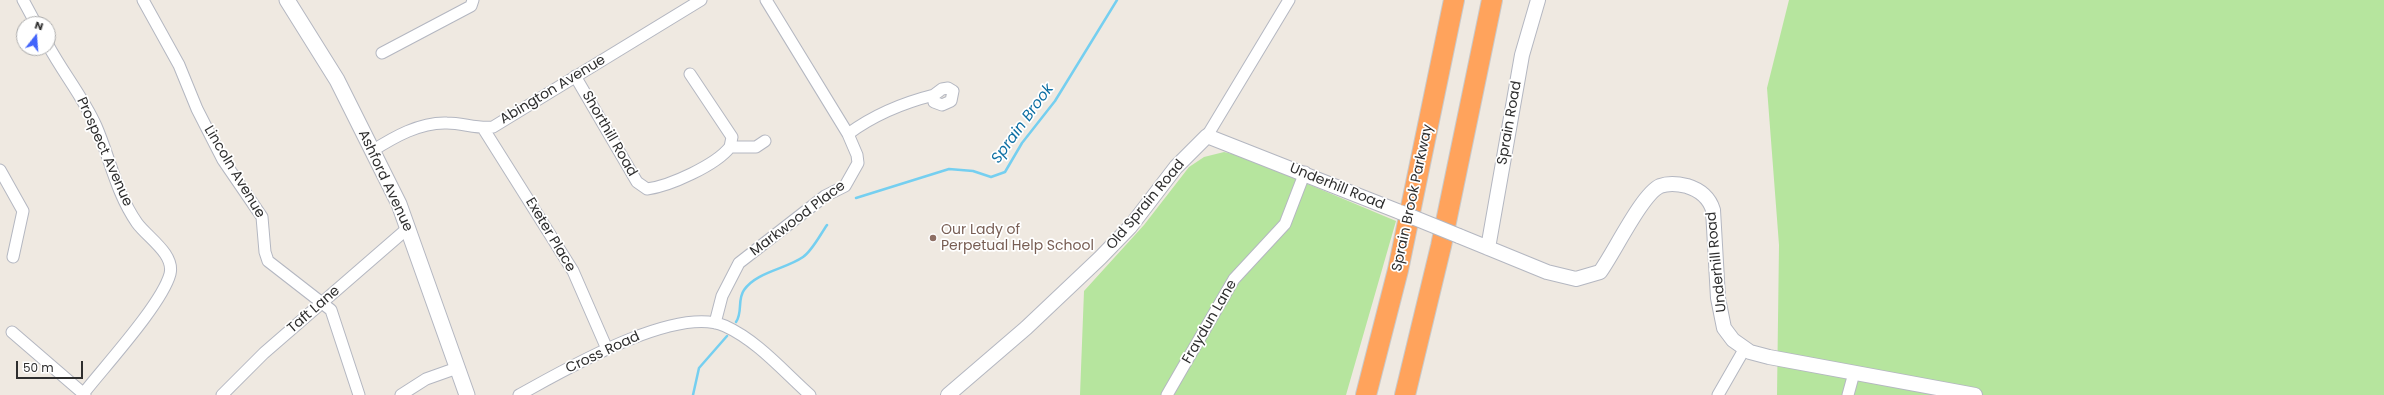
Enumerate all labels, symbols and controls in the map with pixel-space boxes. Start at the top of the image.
north arrow [16,16,56,56]
text: N [33,17,46,34]
street label: Abington Avenue [497,52,609,128]
street label: Sprain Road [1494,80,1526,166]
water label: Sprain Brook [988,81,1058,167]
street label: Shorthill Road [578,88,640,180]
street label: Prospect Avenue [72,95,136,209]
street label: Lincoln Avenue [200,123,268,221]
street label: Sprain Brook Parkway [1389,123,1437,273]
street label: Ashford Avenue [354,127,416,235]
street label: Old Sprain Road [1103,156,1189,254]
street label: Underhill Road [1287,160,1387,214]
street label: Markwood Place [747,178,849,260]
street label: Exeter Place [521,195,579,275]
street label: Underhill Road [1703,211,1731,313]
place label: Our Lady of Perpetual Help School [941,222,1094,254]
marker: Our Lady of Perpetual Help School [928,233,938,243]
street label: Fraydun Lane [1179,277,1241,367]
street label: Taft Lane [284,283,344,337]
street label: Cross Road [563,329,643,377]
scale bar [18,353,85,379]
text: 50 m [23,359,54,376]

